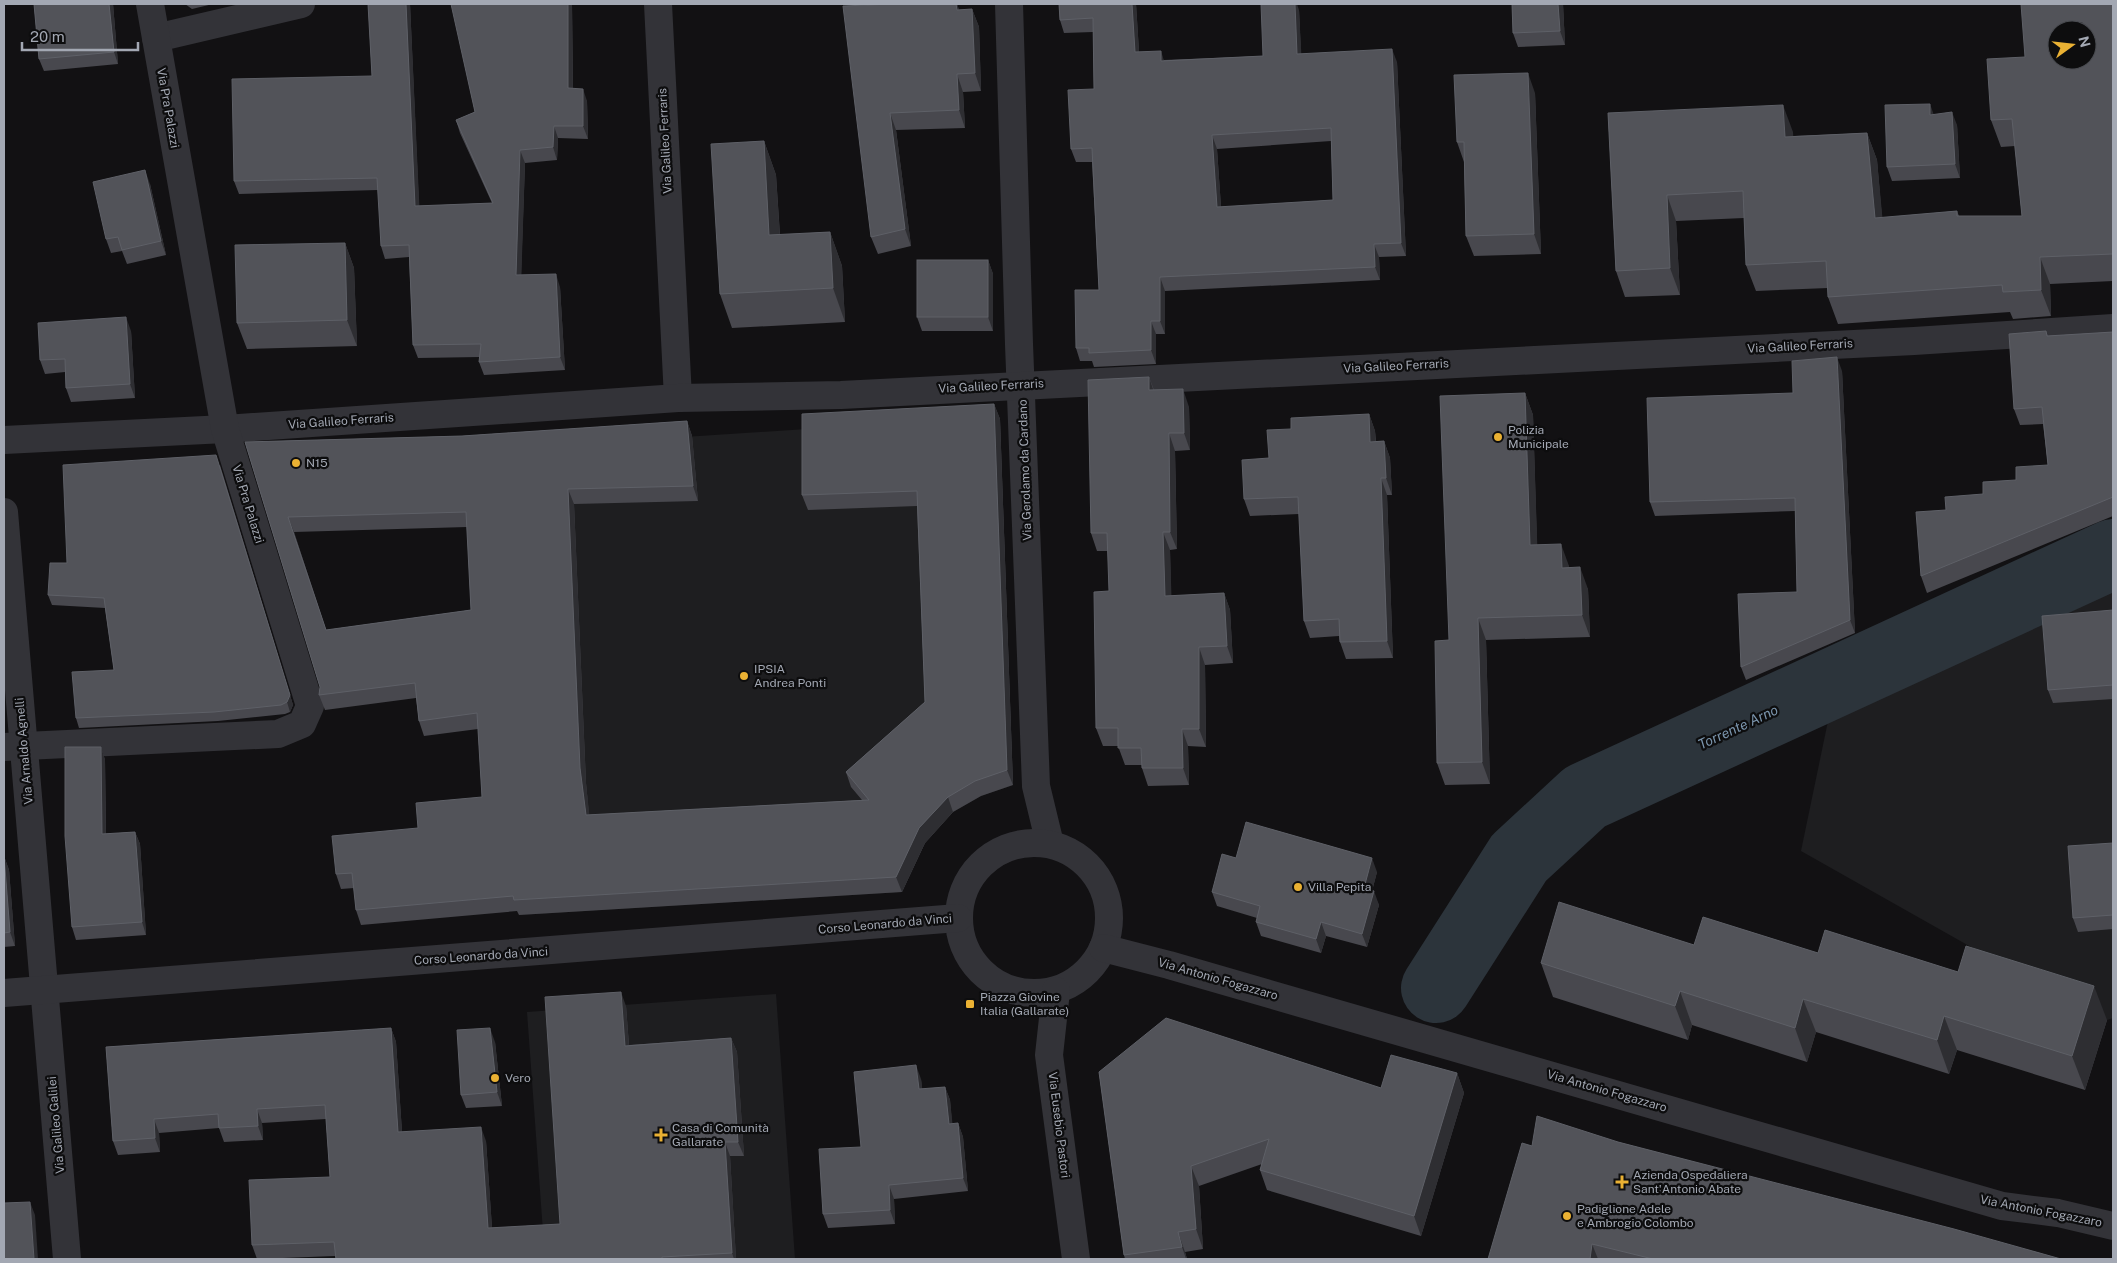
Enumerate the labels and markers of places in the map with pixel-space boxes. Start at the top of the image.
place label: Polizia Municipale [1508,423,1569,451]
marker: Polizia Municipale [1492,431,1504,443]
place label: N15 [306,456,328,470]
marker: N15 [290,457,302,469]
place label: IPSIA Andrea Ponti [754,662,826,690]
marker: IPSIA Andrea Ponti [738,670,750,682]
place label: Villa Pepita [1308,880,1371,894]
marker: Villa Pepita [1292,881,1304,893]
place label: Piazza Giovine Italia (Gallarate) [980,990,1069,1018]
marker: Piazza Giovine Italia (Gallarate) [964,998,976,1010]
place label: Vero [505,1071,531,1085]
marker: Vero [489,1072,501,1084]
place label: Casa di Comunità Gallarate [672,1121,769,1149]
marker: Casa di Comunità Gallarate [654,1128,668,1142]
place label: Azienda Ospedaliera Sant'Antonio Abate [1633,1168,1748,1196]
marker: Azienda Ospedaliera Sant'Antonio Abate [1615,1175,1629,1189]
place label: Padiglione Adele e Ambrogio Colombo [1577,1202,1694,1230]
marker: Padiglione Adele e Ambrogio Colombo [1561,1210,1573,1222]

